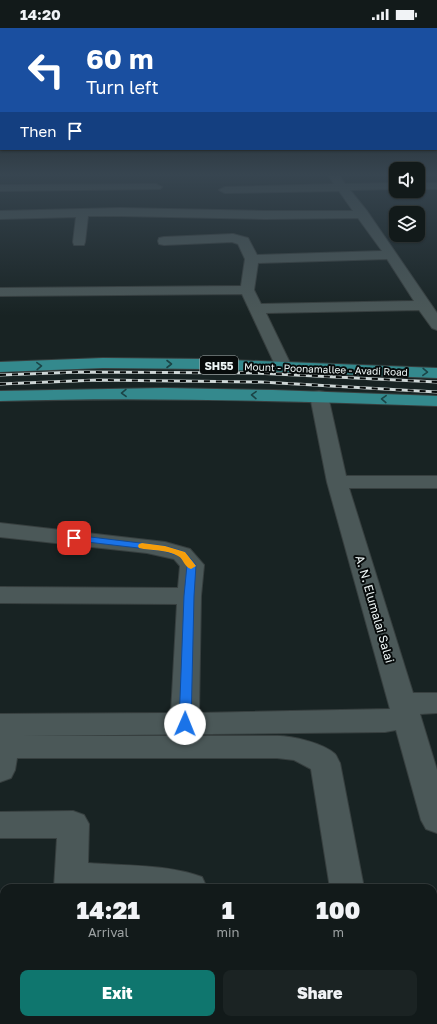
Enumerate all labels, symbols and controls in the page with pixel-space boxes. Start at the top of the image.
text: 14:20 [20,5,61,23]
text: 60 m [86,42,153,75]
icon: left [20,44,72,96]
text: Turn left [86,76,159,98]
icon: arrive [64,120,86,142]
text: Then [20,122,56,140]
map controls [389,162,425,242]
button: sound [389,162,425,198]
button: layers [389,206,425,242]
road number: SH55 [200,356,238,374]
one-way arrow [166,360,172,368]
street label: Mount - Poonamallee - Avadi Road [244,360,408,378]
one-way arrow [36,361,42,370]
one-way arrow [422,368,428,377]
one-way arrow [121,389,127,397]
one-way arrow [251,391,257,399]
one-way arrow [381,395,387,403]
pin [57,521,91,555]
icon: arrive [63,527,85,549]
street label: A. N. Elumalai Salai [352,553,398,665]
position arrow [164,703,206,745]
text: 14:21 [77,895,140,924]
text: 1 [222,895,234,924]
text: 100 [316,895,360,924]
text: Arrival [88,924,129,940]
text: min [217,924,240,940]
text: m [332,924,344,940]
button: Exit [20,970,215,1016]
button: Share [223,970,417,1016]

